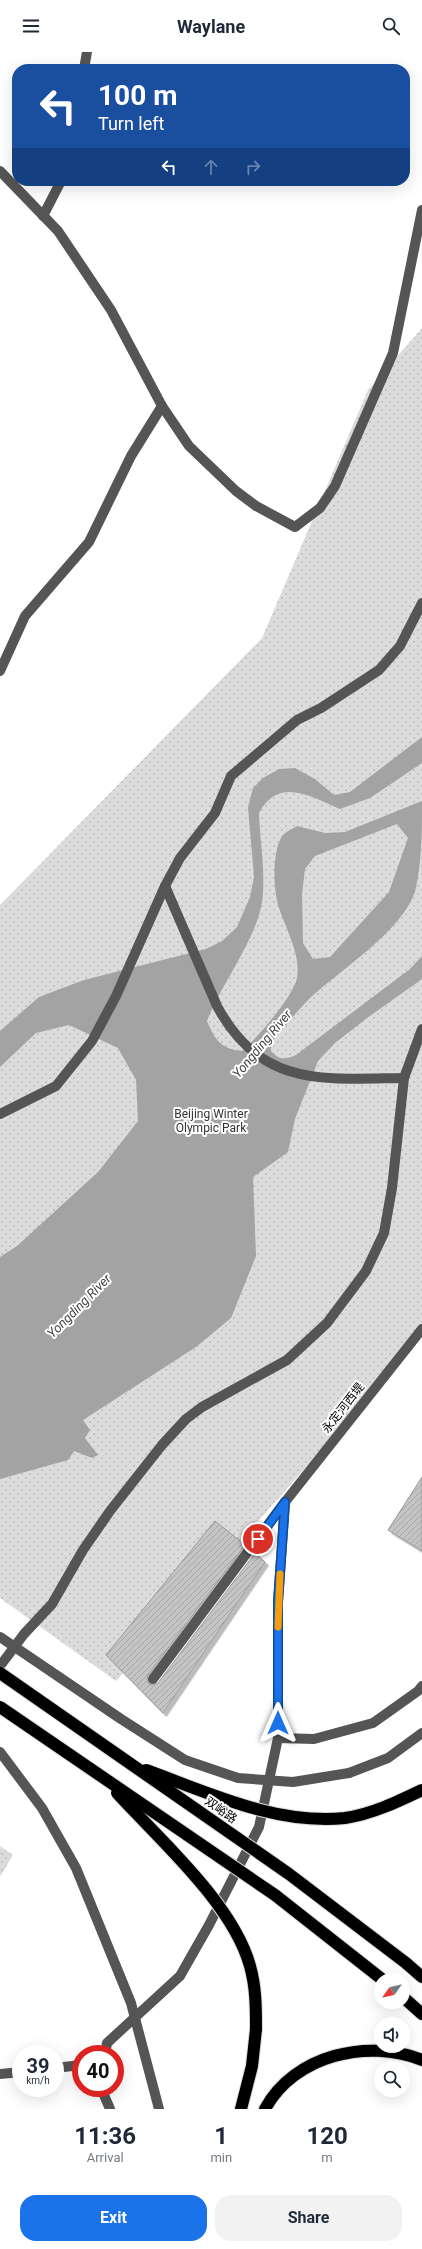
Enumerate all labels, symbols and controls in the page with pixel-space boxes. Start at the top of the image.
icon: menu [20,15,42,37]
icon: search [380,15,402,37]
text: Waylane [177,16,245,37]
text: 100 m [98,79,177,112]
icon: left [32,80,84,132]
text: Turn left [98,113,164,134]
icon: left [158,156,180,178]
icon: ahead [200,156,222,178]
icon: right [242,156,264,178]
water label: Yongding River [229,1007,295,1081]
park label: Beijing Winter Olympic Park [174,1107,248,1135]
water label: Yongding River [44,1271,114,1341]
street label: 永定河西堤 [319,1380,367,1436]
pin [241,1522,275,1556]
icon: arrive [247,1528,269,1550]
position arrow [257,1702,299,1744]
street label: 双峪路 [202,1794,240,1826]
north arrow [374,1973,410,2009]
map controls [374,1973,410,2097]
button: sound [374,2017,410,2053]
speed limit sign: 40 [72,2045,124,2097]
text: 39 [27,2054,49,2078]
button: search [374,2061,410,2097]
text: km/h [26,2075,50,2086]
text: 11:36 [74,2122,136,2150]
text: 1 [214,2122,228,2150]
text: 120 [306,2122,348,2150]
text: Arrival [87,2150,124,2165]
text: min [210,2150,232,2165]
text: m [321,2150,333,2165]
button: Exit [20,2195,207,2241]
button: Share [215,2195,402,2241]

